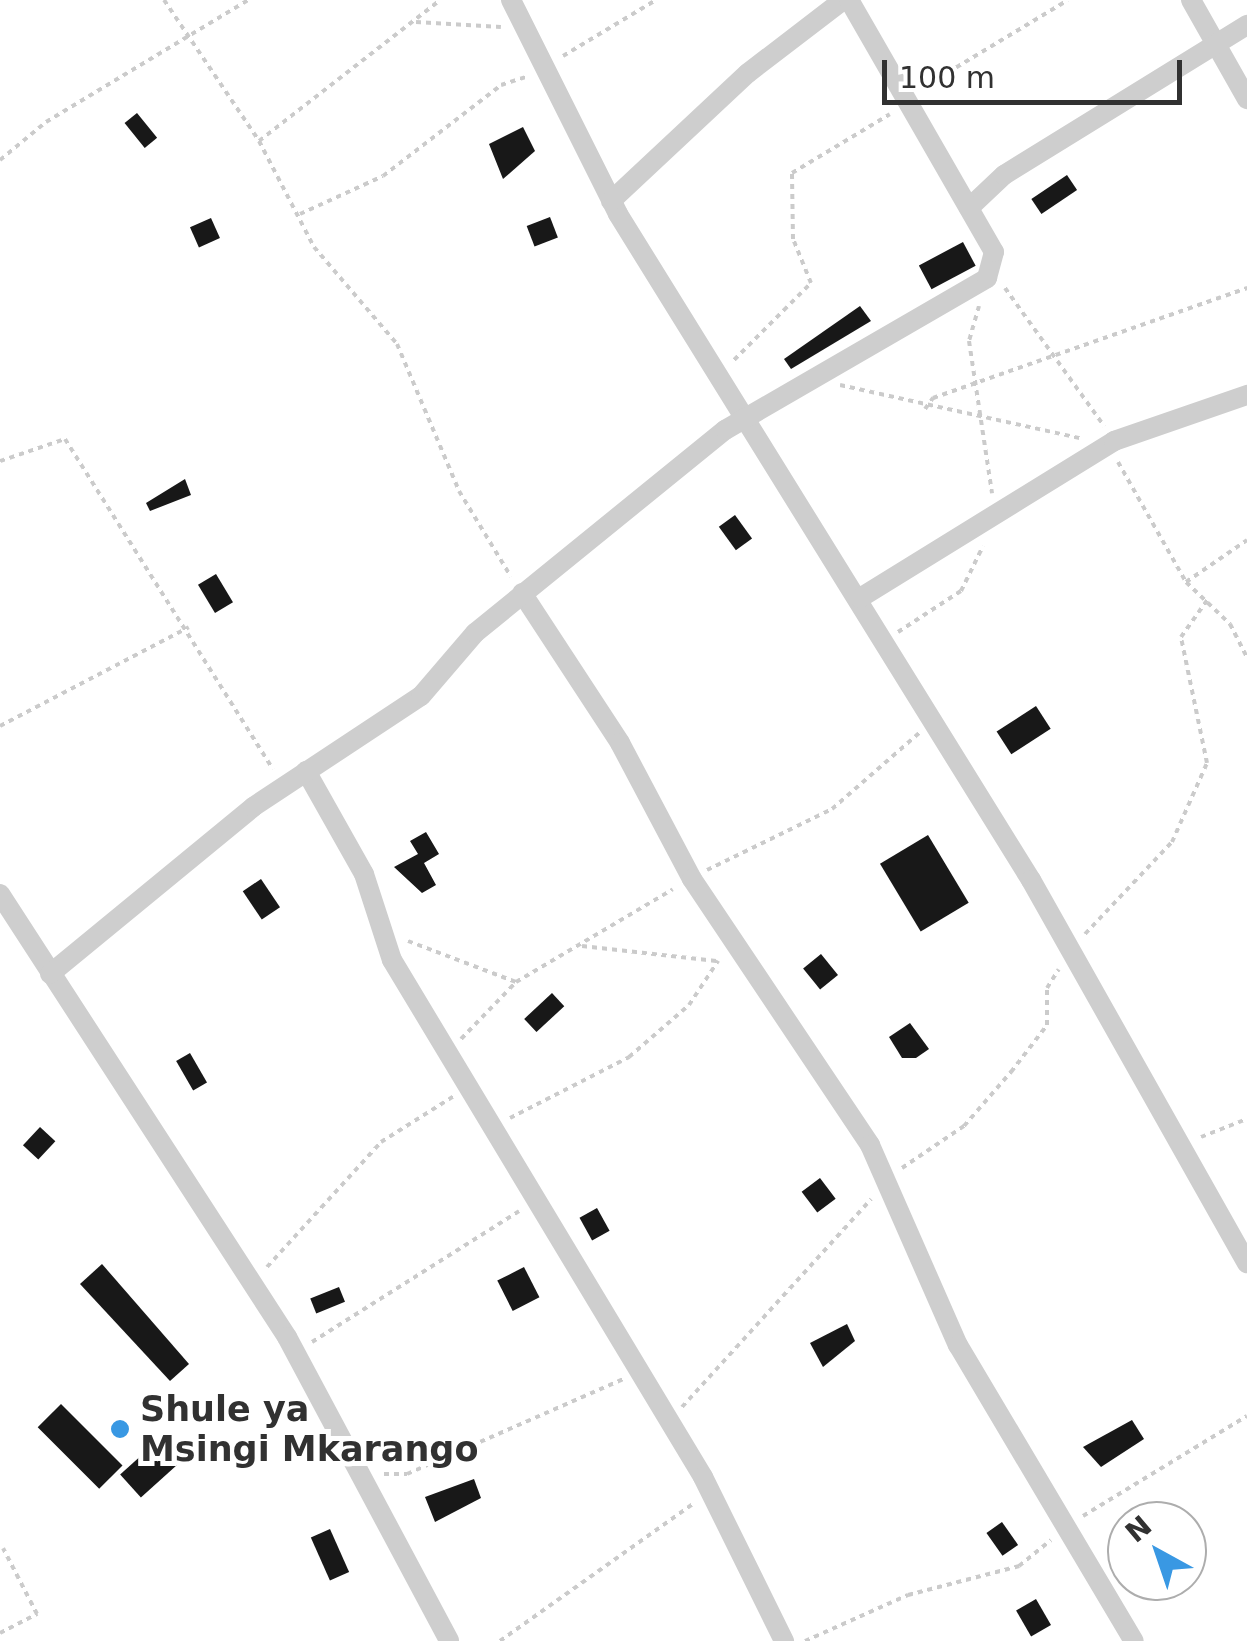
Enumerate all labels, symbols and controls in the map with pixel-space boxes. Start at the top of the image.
scale bar [887,40,1187,102]
text: 100 m [899,60,995,95]
place label: Shule ya Msingi Mkarango [140,1388,478,1470]
marker: Shule ya Msingi Mkarango [109,1418,131,1440]
north arrow [1107,1501,1207,1601]
text: N [1119,1509,1158,1549]

